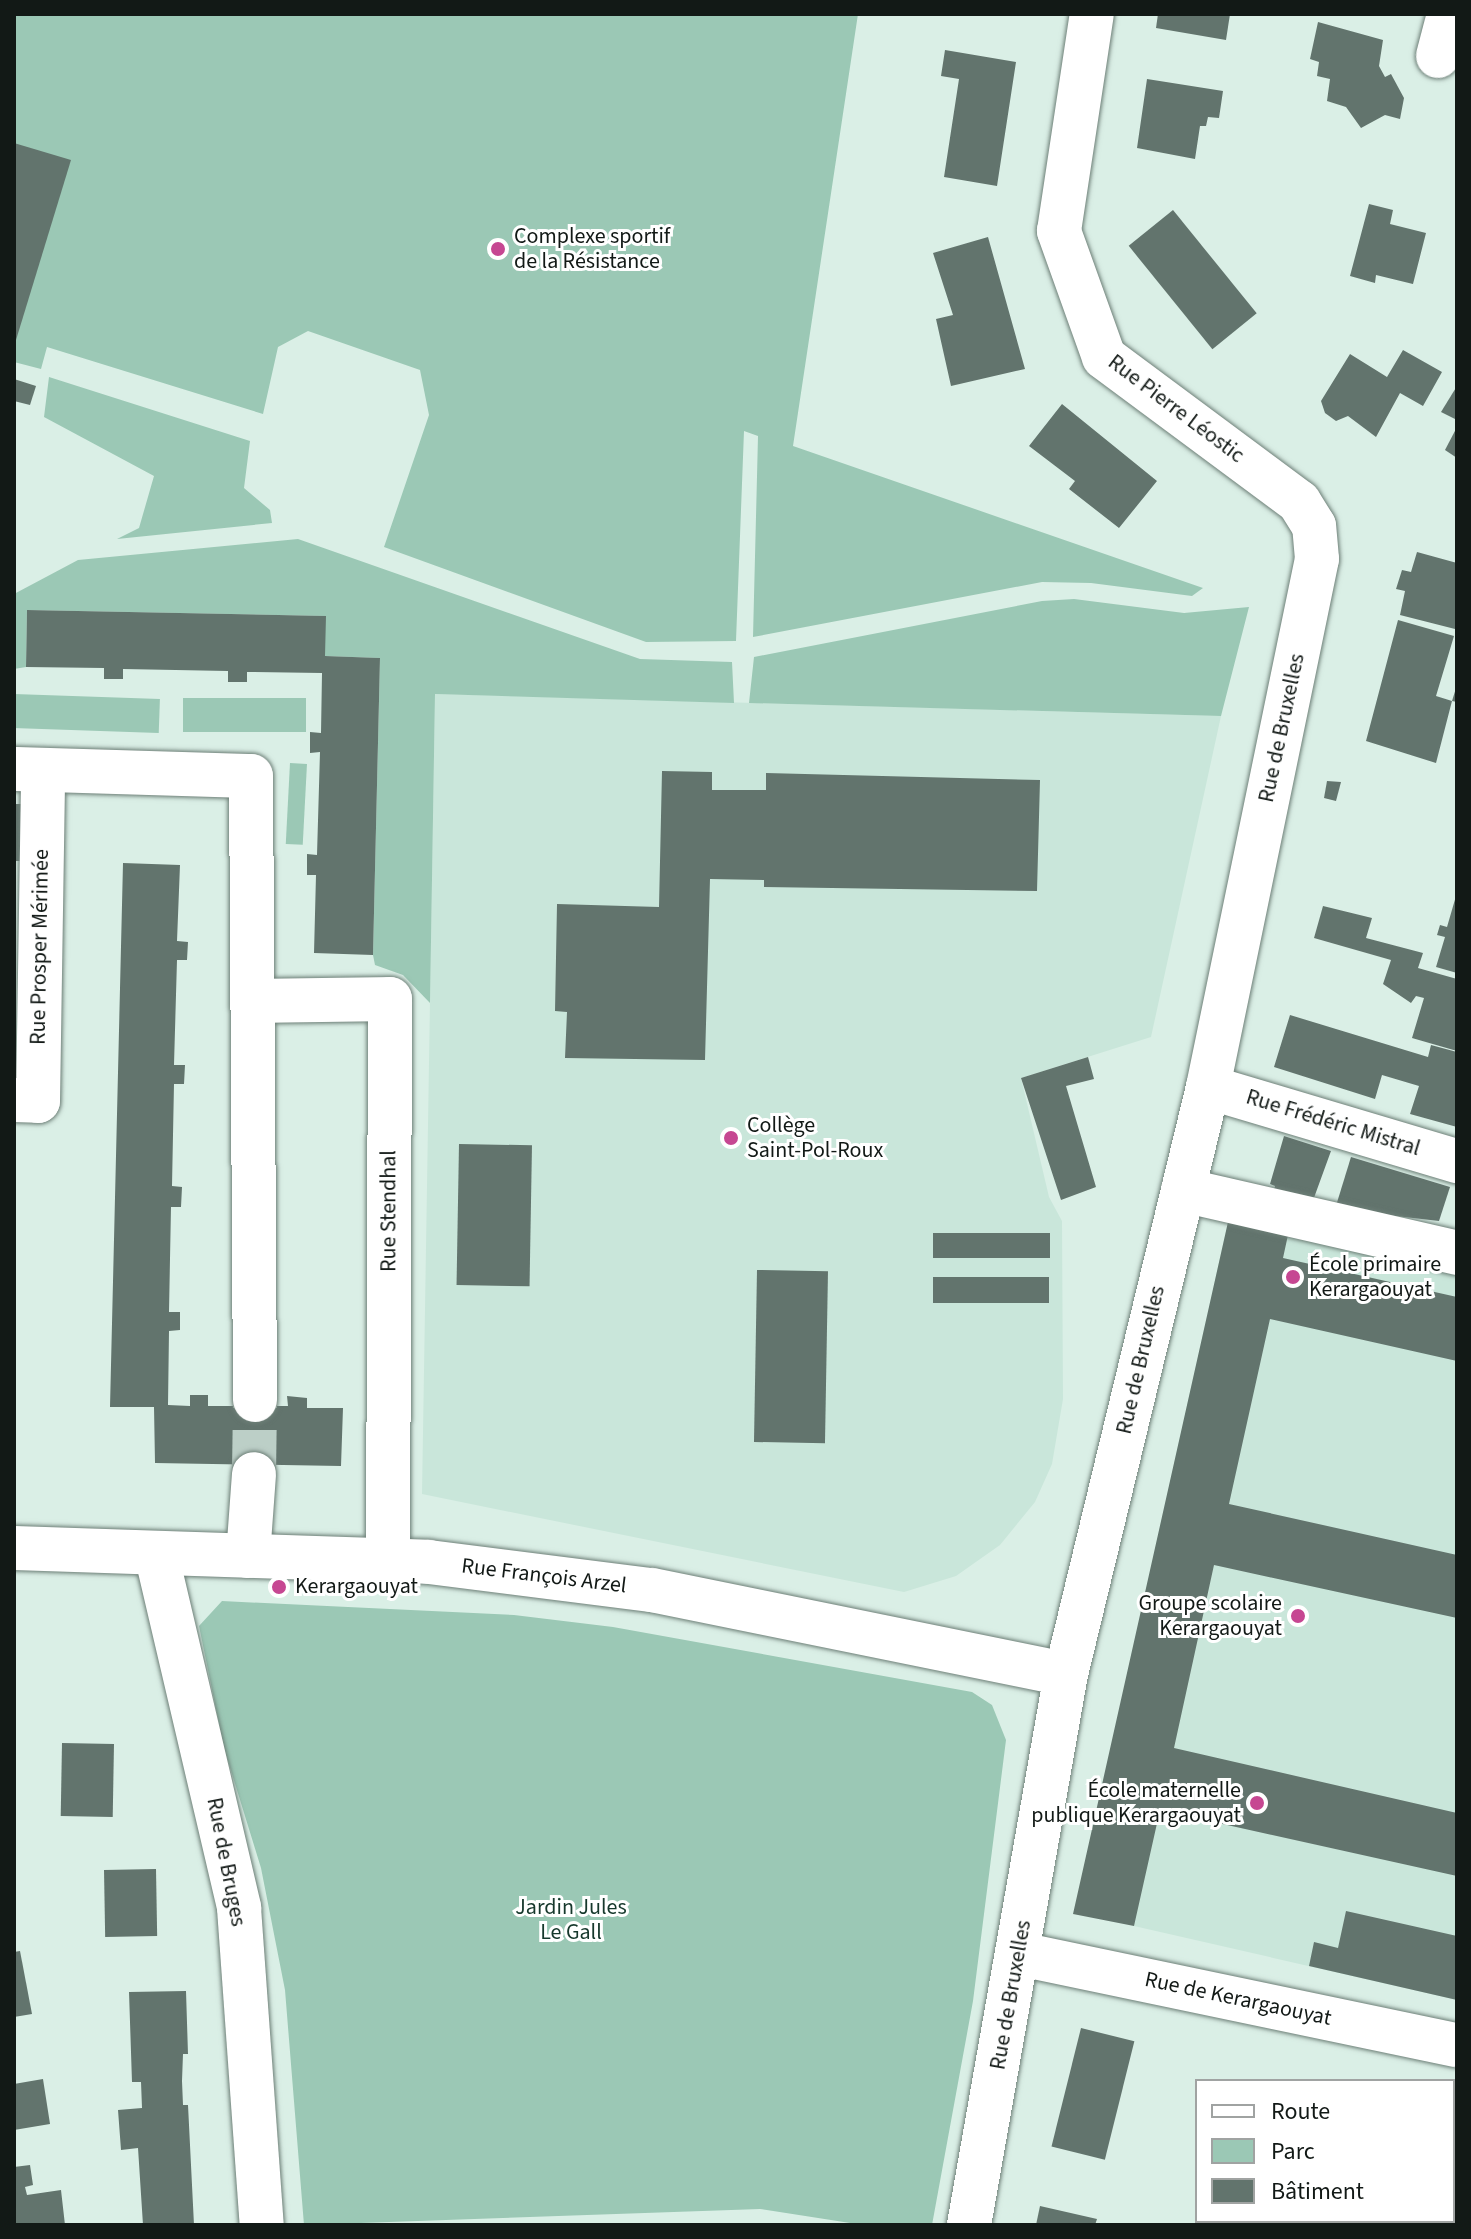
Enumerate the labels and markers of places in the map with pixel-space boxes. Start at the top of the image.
place label: Complexe sportif de la Résistance [514,223,670,274]
marker: Complexe sportif de la Résistance [489,240,507,258]
place label: Collège Saint-Pol-Roux [747,1112,883,1164]
marker: Collège Saint-Pol-Roux [722,1129,740,1147]
place label: École primaire Kerargaouyat [1309,1251,1441,1302]
marker: École primaire Kerargaouyat [1284,1268,1302,1286]
place label: Kerargaouyat [295,1574,418,1600]
marker: Kerargaouyat [270,1578,288,1596]
place label: Groupe scolaire Kerargaouyat [1138,1590,1282,1642]
marker: Groupe scolaire Kerargaouyat [1289,1607,1307,1625]
place label: École maternelle publique Kerargaouyat [1031,1777,1241,1828]
marker: École maternelle publique Kerargaouyat [1248,1794,1266,1812]

